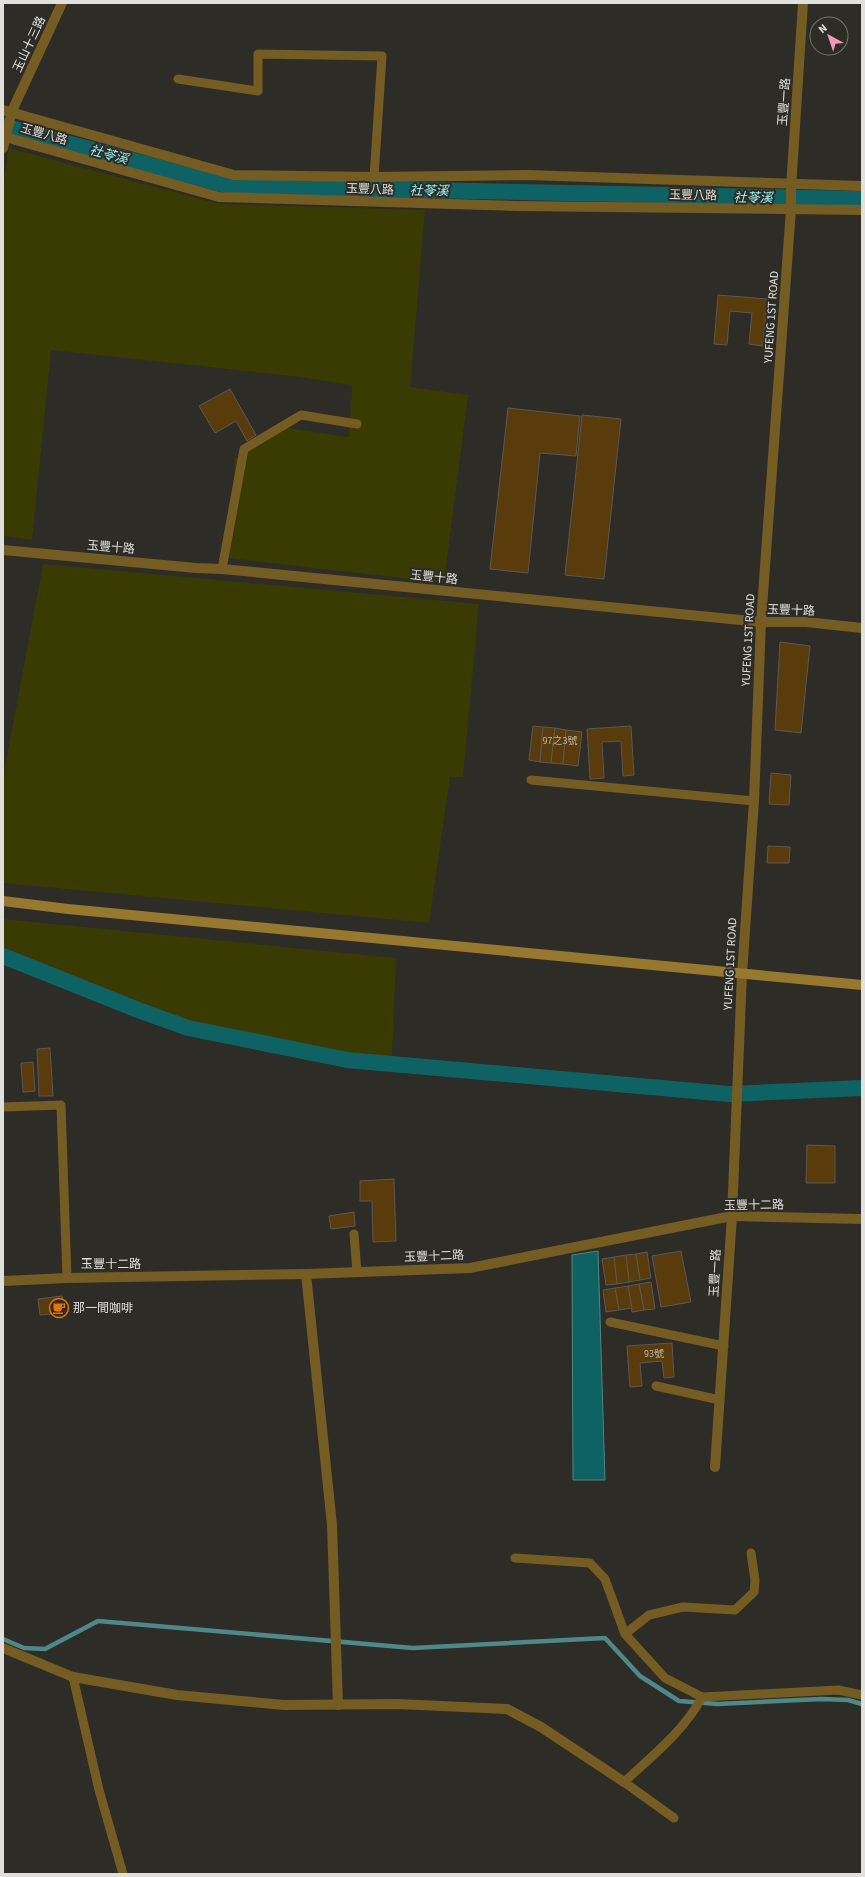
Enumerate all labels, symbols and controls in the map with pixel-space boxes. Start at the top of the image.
street label: 玉山十三路 [9,13,50,75]
north arrow [809,16,849,56]
text: N [815,21,831,37]
street label: 玉豐一路 [774,77,795,127]
street label: 玉豐八路 [18,120,69,149]
water label: 社苓溪 [88,141,132,169]
street label: 玉豐八路 [346,180,394,199]
water label: 社苓溪 [409,182,451,200]
street label: 玉豐八路 [669,187,717,204]
water label: 社苓溪 [733,189,775,207]
street label: YUFENG 1ST ROAD [760,270,783,365]
street label: 玉豐十路 [86,537,136,558]
street label: 玉豐十路 [409,567,459,588]
street label: YUFENG 1ST ROAD [738,593,759,688]
street label: 玉豐十路 [767,601,815,620]
house number: 97之3號 [543,734,577,748]
street label: YUFENG 1ST ROAD [720,917,741,1012]
street label: 玉豐十二路 [724,1196,784,1215]
street label: 玉豐十二路 [404,1247,464,1266]
street label: 玉豐一路 [706,1249,725,1297]
street label: 玉豐十二路 [81,1256,141,1273]
cafe icon: 那一間咖啡 [48,1297,70,1319]
place label: 那一間咖啡 [73,1300,133,1317]
house number: 93號 [644,1347,664,1361]

